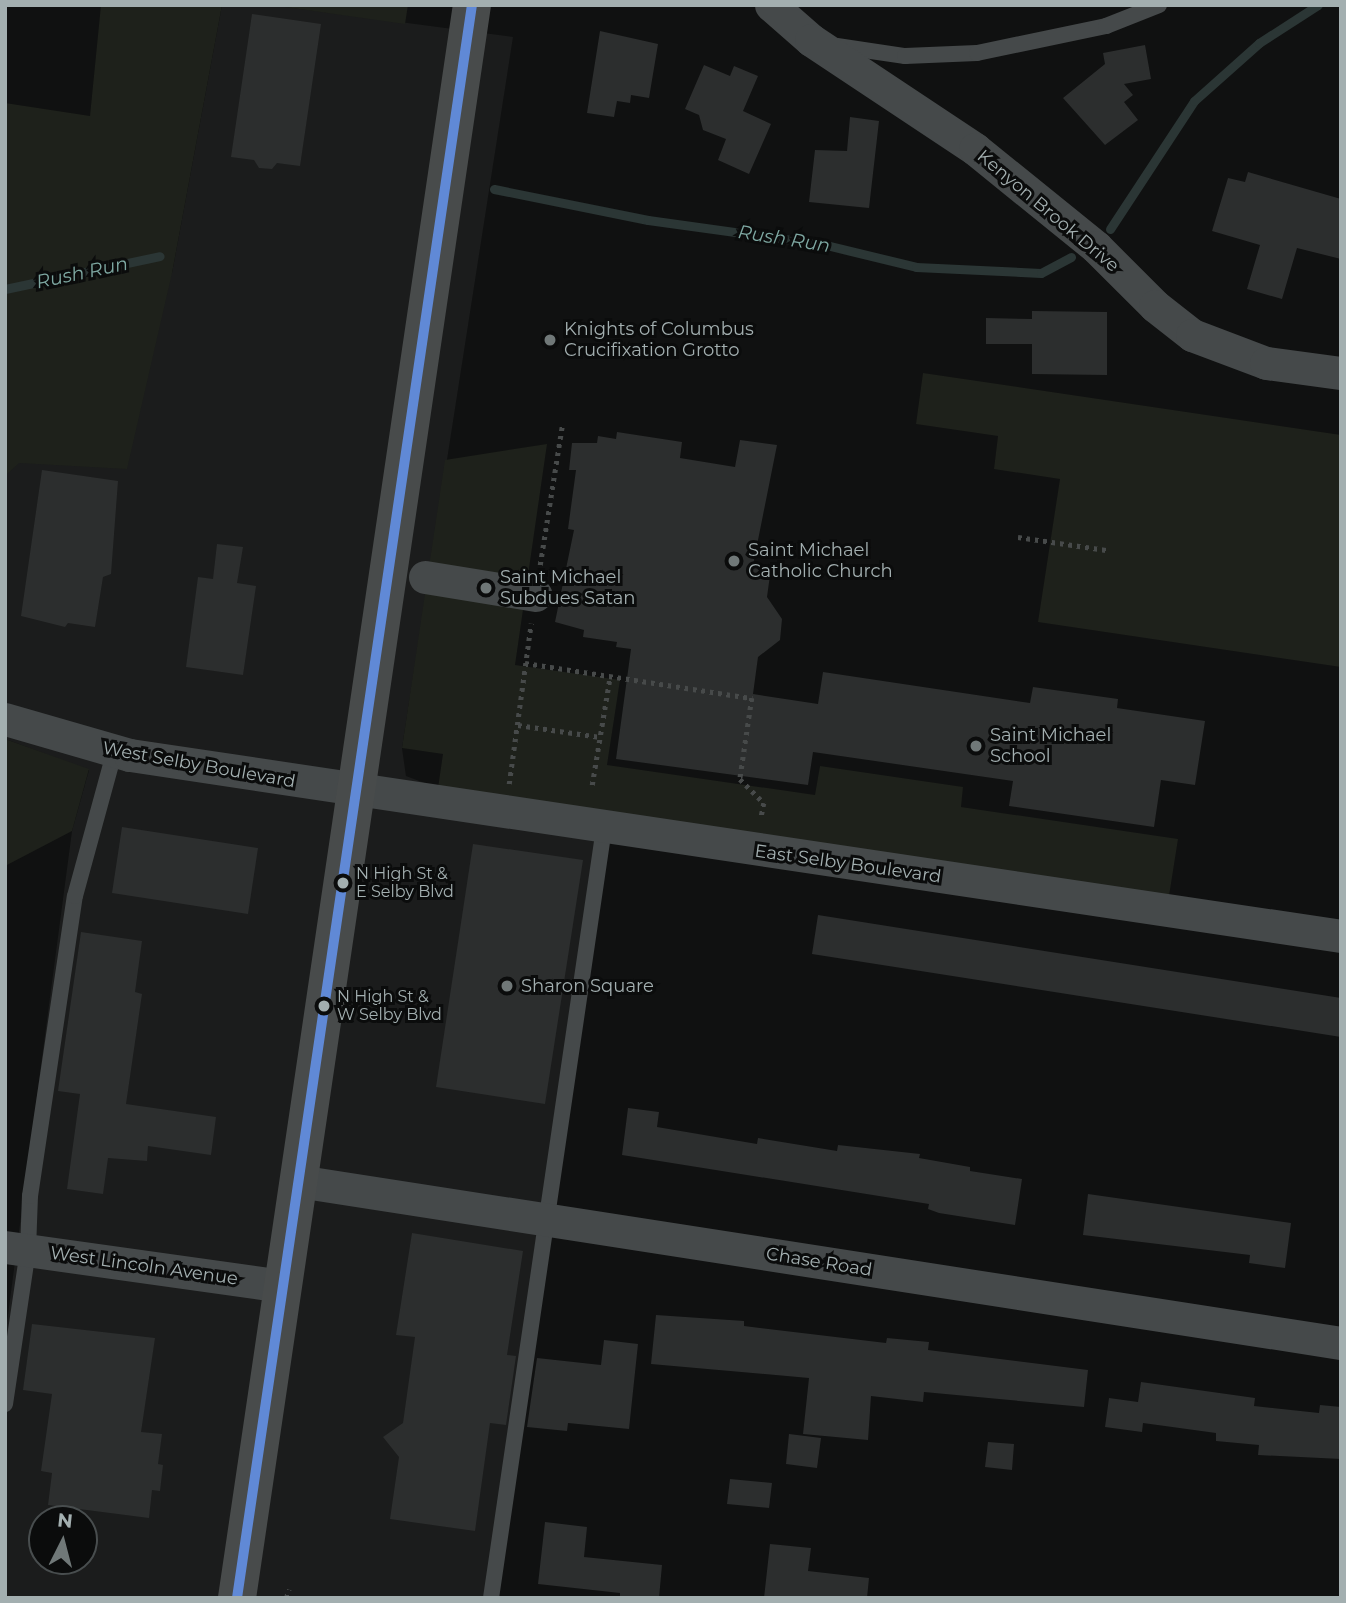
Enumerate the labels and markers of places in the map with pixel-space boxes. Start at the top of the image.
place label: Knights of Columbus Crucifixation Grotto [564,319,754,362]
marker: Knights of Columbus Crucifixation Grotto [542,332,558,348]
place label: Saint Michael Catholic Church [748,540,893,582]
marker: Saint Michael Catholic Church [726,553,742,569]
place label: Saint Michael Subdues Satan [500,567,635,610]
marker: Saint Michael Subdues Satan [478,580,494,596]
place label: Saint Michael School [990,725,1111,768]
marker: Saint Michael School [968,738,984,754]
place label: N High St & E Selby Blvd [356,864,454,902]
marker: N High St & E Selby Blvd [336,876,350,890]
place label: Sharon Square [521,975,654,997]
marker: Sharon Square [499,978,515,994]
place label: N High St & W Selby Blvd [337,987,442,1025]
marker: N High St & W Selby Blvd [317,999,331,1013]

